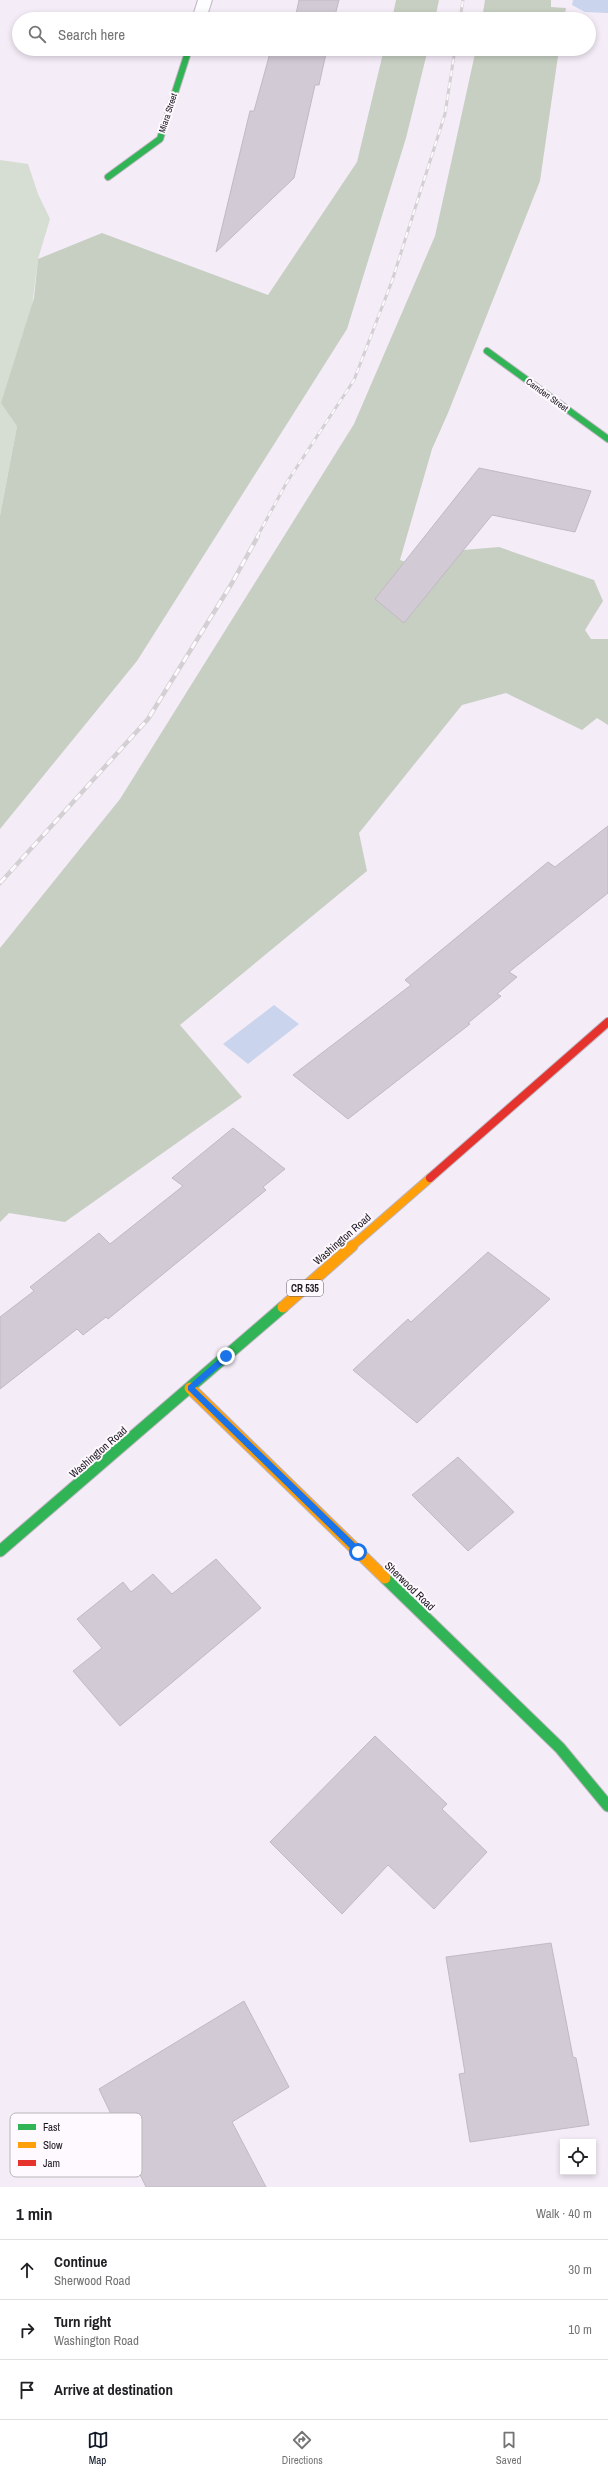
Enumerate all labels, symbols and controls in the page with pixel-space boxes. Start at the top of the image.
search box [12,12,596,56]
icon: search [26,23,48,45]
text: Search here [58,24,125,45]
street label: Miara Street [156,92,180,134]
street label: Camden Street [523,376,571,414]
street label: Washington Road [310,1210,374,1268]
road number: CR 535 [287,1280,323,1296]
route end [217,1347,235,1365]
street label: Washington Road [66,1423,130,1481]
route start [349,1543,367,1561]
street label: Sherwood Road [382,1558,438,1614]
legend [10,2113,142,2177]
text: Fast [43,2120,61,2134]
text: Slow [43,2138,63,2152]
map controls [560,2139,596,2175]
button: locate [560,2139,596,2175]
text: Jam [43,2156,60,2170]
text: 1 min [16,2202,52,2225]
text: Walk · 40 m [536,2205,592,2222]
text: Continue [54,2251,107,2272]
icon: ahead [16,2259,38,2281]
text: 30 m [568,2261,592,2278]
text: Sherwood Road [54,2272,130,2289]
text: Turn right [54,2311,111,2332]
icon: right [16,2319,38,2341]
text: 10 m [568,2321,592,2338]
text: Washington Road [54,2332,139,2349]
icon: arrive [16,2379,38,2401]
text: Arrive at destination [54,2379,173,2400]
tab: Map [87,2429,109,2467]
tab: Directions [282,2429,323,2467]
tab: Saved [496,2429,521,2467]

